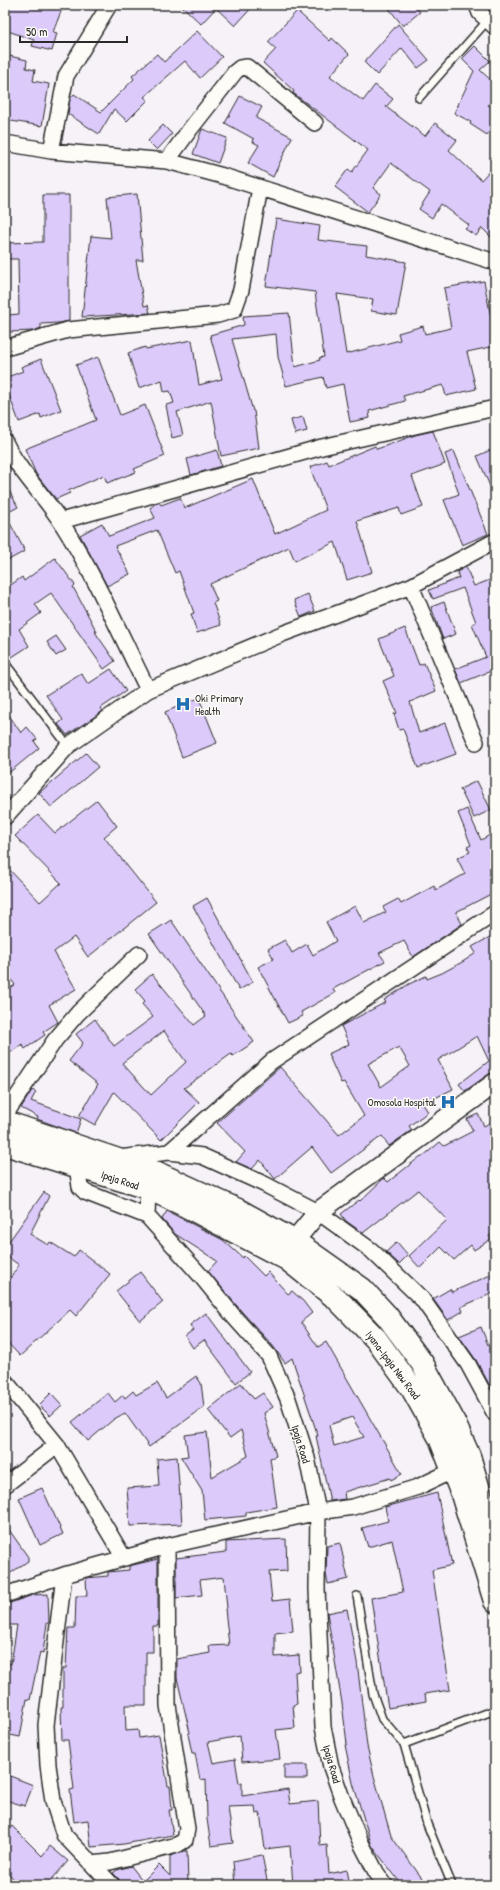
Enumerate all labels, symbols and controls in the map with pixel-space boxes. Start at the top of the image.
scale bar [20,18,127,44]
text: 50 m [26,23,47,40]
place label: Oki Primary Health [195,691,244,718]
hospital icon: Oki Primary Health [174,695,192,713]
hospital icon: Omosola Hospital [439,1093,457,1111]
place label: Omosola Hospital [368,1095,436,1109]
street label: Ipaja Road [99,1167,141,1193]
street label: Iyana-Ipaja New Road [363,1328,424,1403]
street label: Ipaja Road [289,1423,314,1465]
street label: Ipaja Road [320,1743,344,1785]

